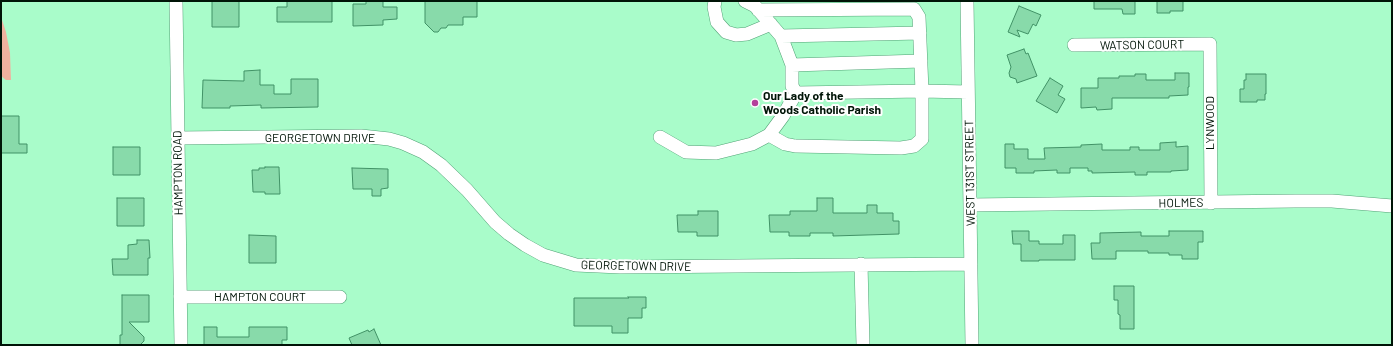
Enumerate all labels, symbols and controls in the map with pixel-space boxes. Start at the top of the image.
street label: WATSON COURT [1100,37,1184,53]
place label: Our Lady of the Woods Catholic Parish [763,89,881,117]
street label: LYNWOOD [1203,96,1217,150]
marker: Our Lady of the Woods Catholic Parish [750,98,760,108]
street label: WEST 131ST STREET [962,120,978,226]
street label: HAMPTON ROAD [170,131,186,215]
street label: GEORGETOWN DRIVE [265,131,375,145]
street label: HOLMES [1158,195,1204,211]
street label: GEORGETOWN DRIVE [581,258,691,274]
street label: HAMPTON COURT [214,290,306,304]

